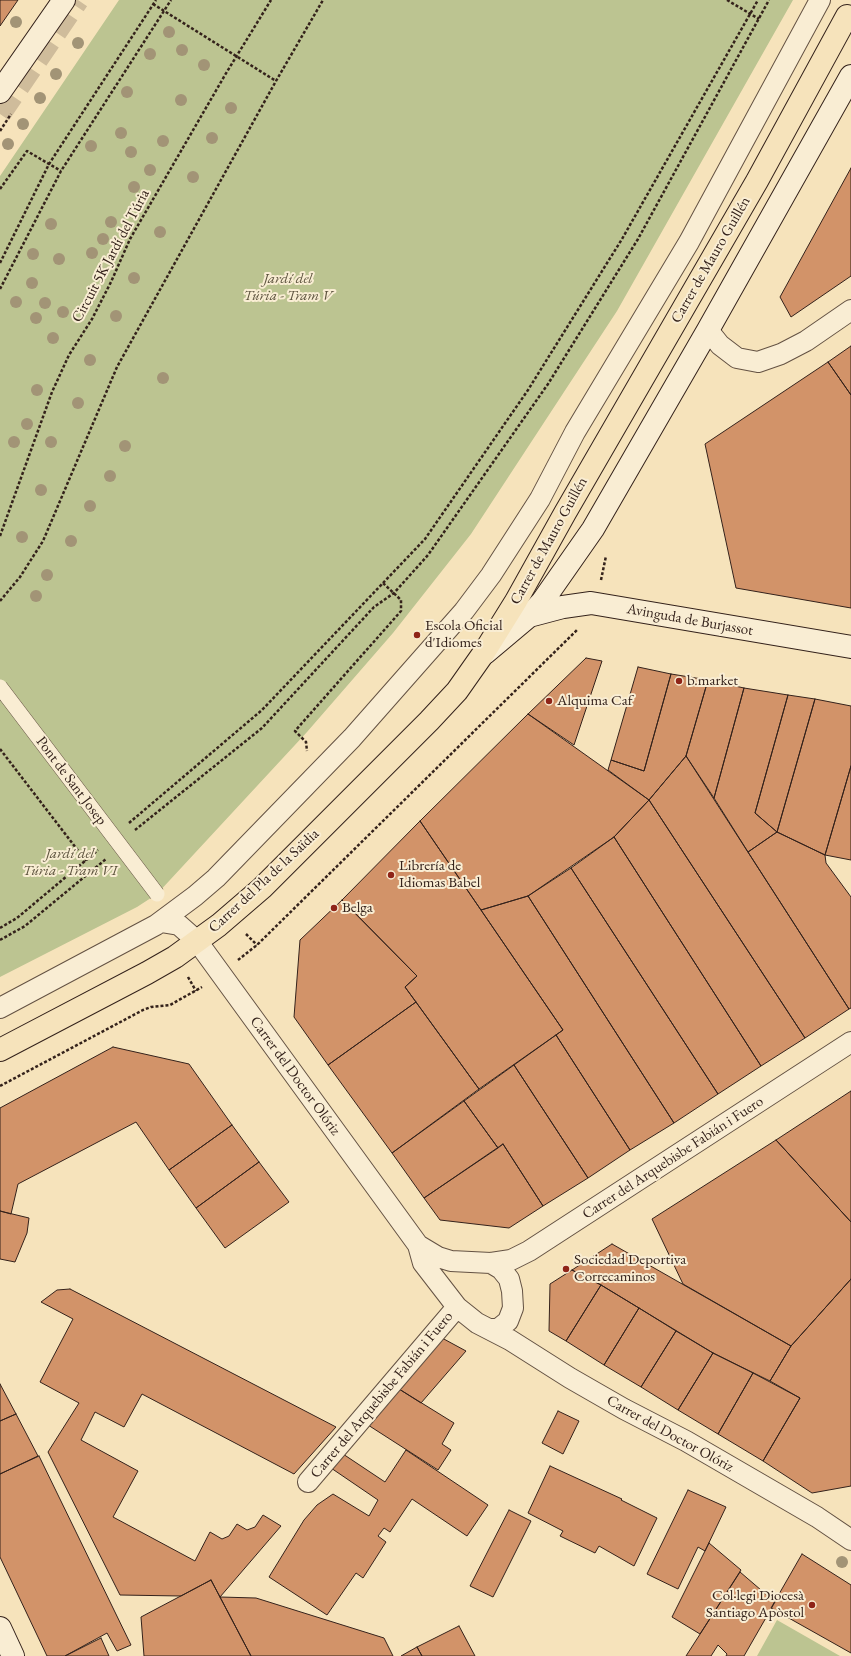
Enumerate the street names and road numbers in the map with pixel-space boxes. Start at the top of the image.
street label: Circuit 5K Jardí del Túria [68,186,154,326]
street label: Carrer de Mauro Guillén [667,194,755,326]
street label: Carrer de Mauro Guillén [506,474,592,608]
street label: Avinguda de Burjassot [625,600,755,640]
street label: Pont de Sant Josep [32,733,110,829]
street label: Carrer del Pla de la Saïdia [205,825,323,937]
street label: Carrer del Doctor Olóriz [246,1013,344,1139]
street label: Carrer del Arquebisbe Fabián i Fuero [579,1093,767,1223]
street label: Carrer del Arquebisbe Fabián i Fuero [307,1308,457,1482]
street label: Carrer del Doctor Olóriz [603,1392,737,1476]

